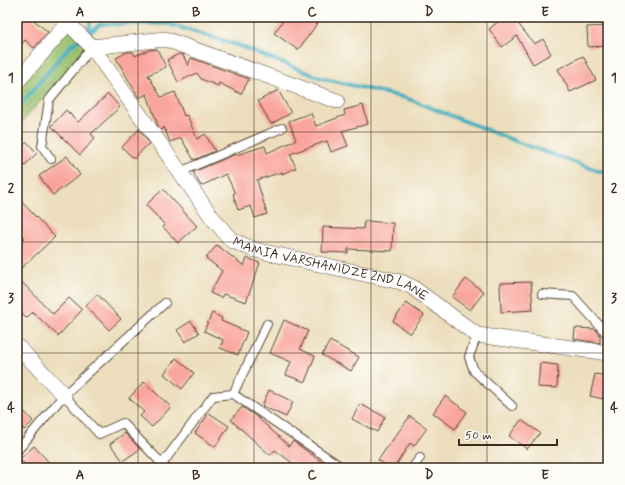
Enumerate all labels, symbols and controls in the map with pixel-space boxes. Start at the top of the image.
text: A [76,4,84,21]
text: B [192,4,201,21]
text: C [307,4,317,21]
text: D [425,4,434,21]
text: E [541,4,549,21]
text: 1 [8,70,14,87]
text: 1 [611,70,617,87]
text: 2 [8,180,15,197]
text: 2 [611,180,618,197]
street label: MAMIA VARSHANIDZE 2ND LANE [230,233,432,305]
text: 3 [8,290,14,307]
text: 3 [611,290,617,307]
text: 4 [7,400,15,417]
text: 4 [610,400,618,417]
scale bar [459,421,557,447]
text: 50 m [465,428,492,444]
text: A [76,467,84,484]
text: B [192,467,201,484]
text: C [307,467,317,484]
text: D [425,467,434,484]
text: E [541,467,549,484]

